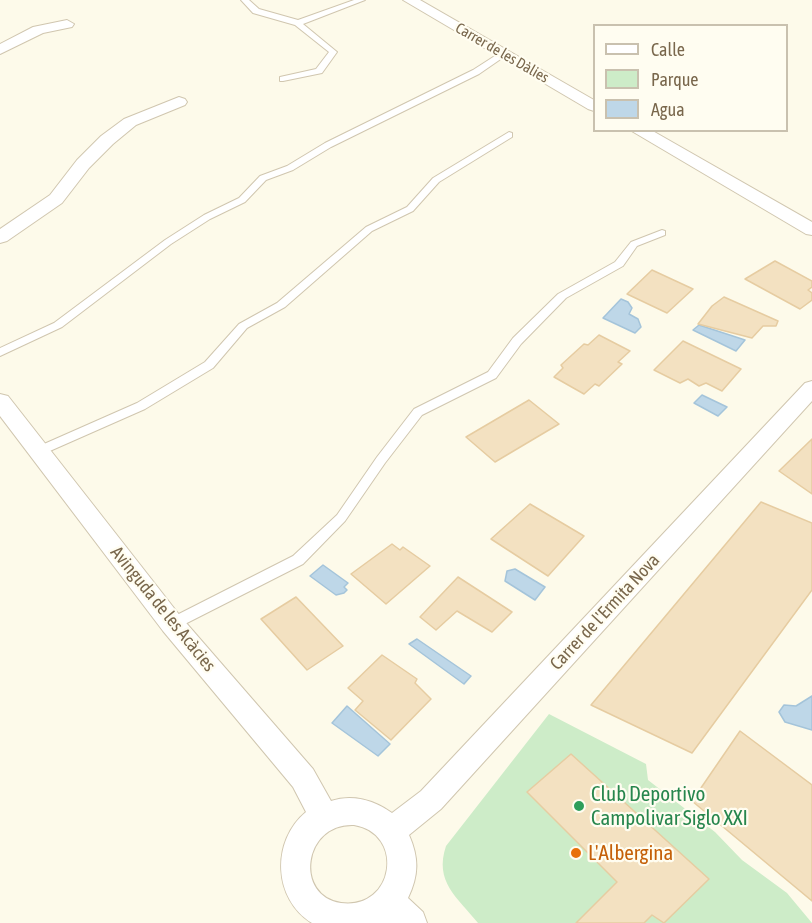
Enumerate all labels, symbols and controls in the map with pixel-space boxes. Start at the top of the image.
street label: Carrer de les Dàlies [452,19,552,87]
legend [593,24,788,132]
text: Calle [651,39,685,60]
text: Parque [651,69,699,90]
text: Agua [651,99,685,120]
street label: Avinguda de les Acàcies [106,542,220,676]
street label: Carrer de l'Ermita Nova [546,550,664,674]
place label: Club Deportivo Campolivar Siglo XXI [591,781,748,831]
marker: Club Deportivo Campolivar Siglo XXI [572,799,586,813]
place label: L'Albergina [588,840,673,866]
marker: L'Albergina [569,846,583,860]

